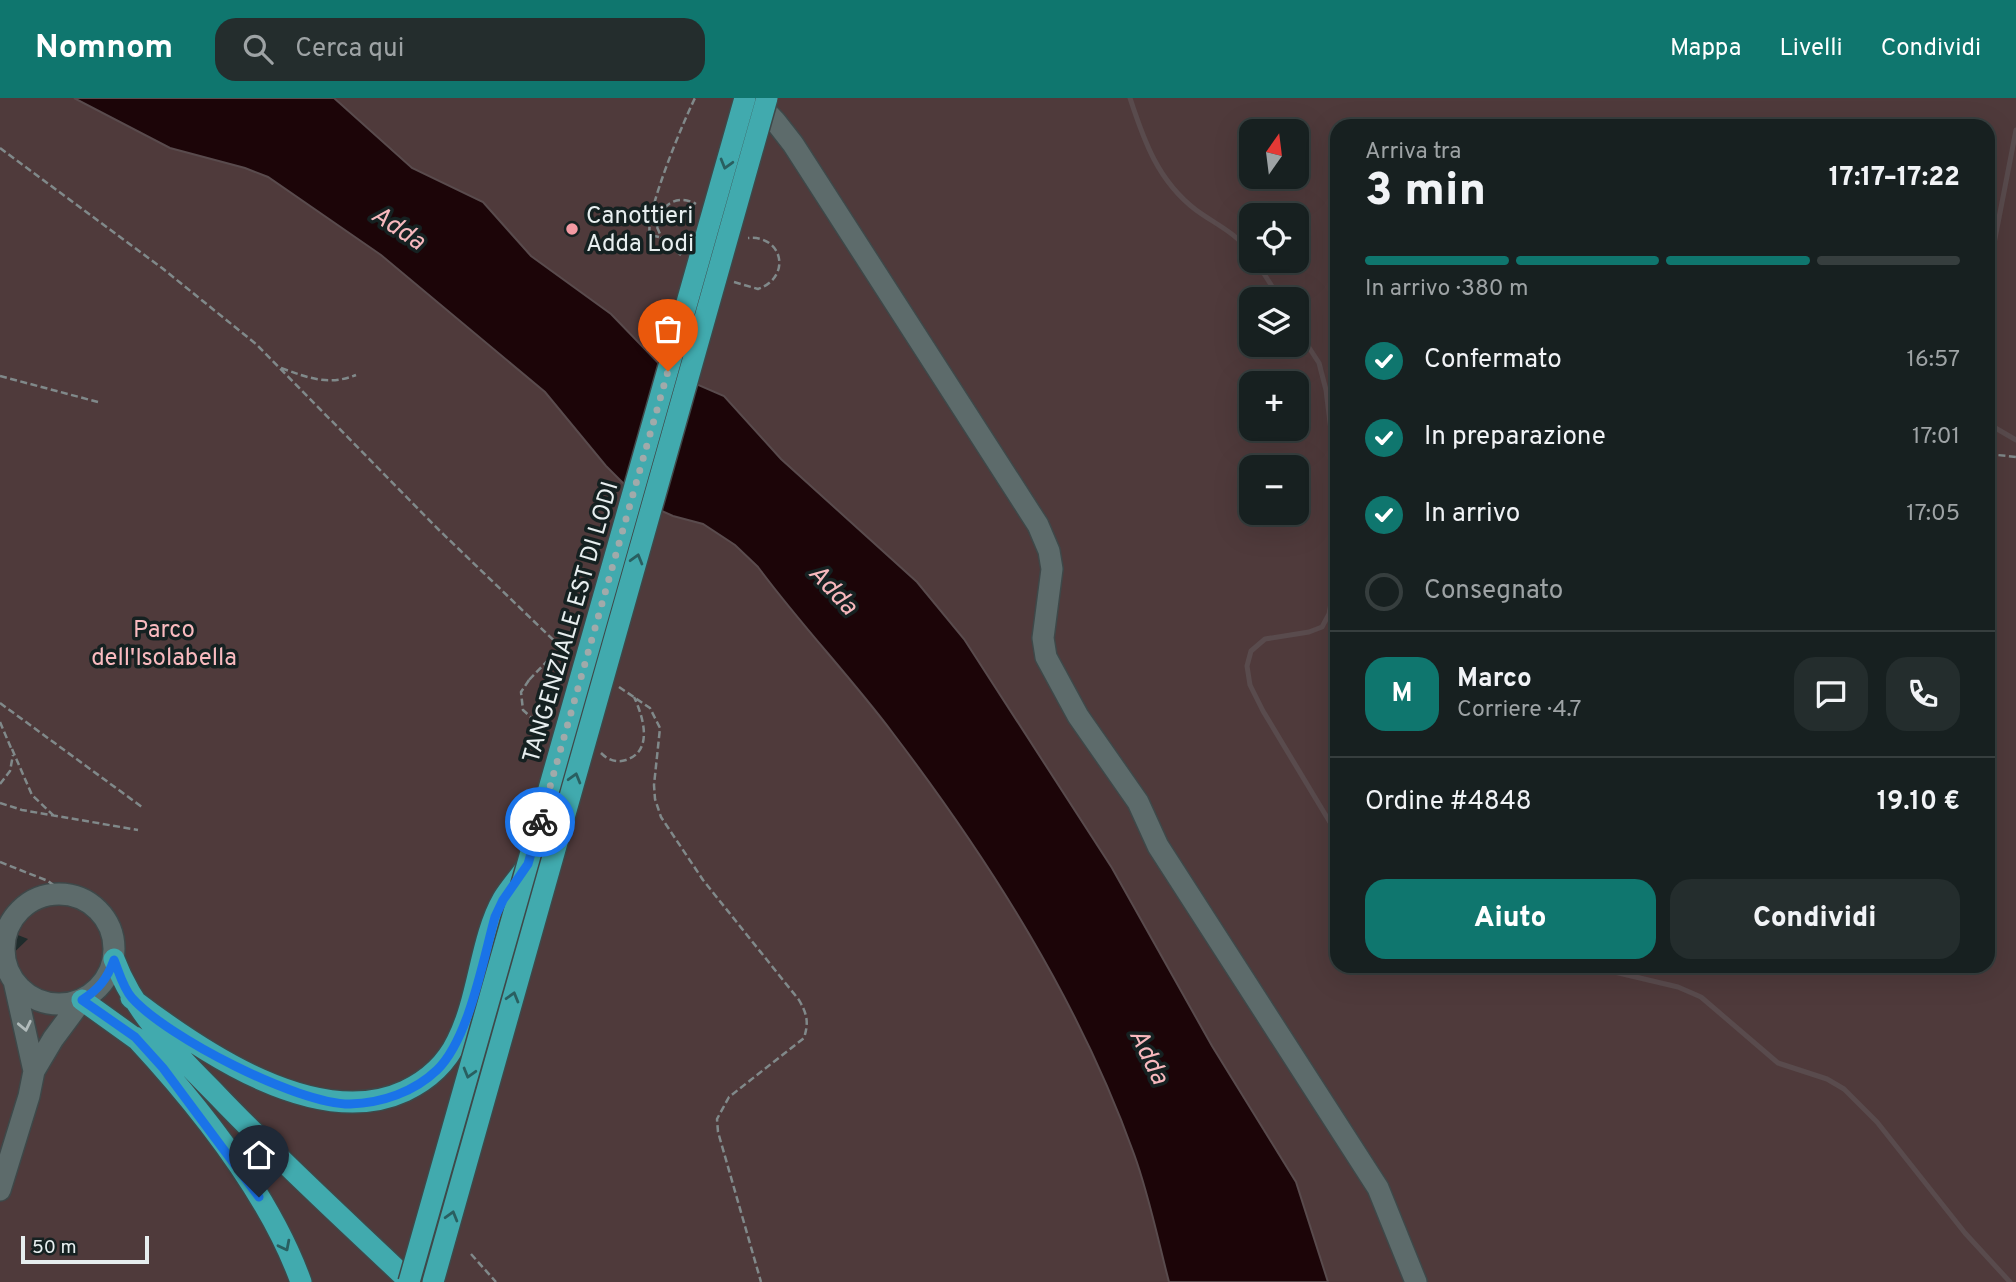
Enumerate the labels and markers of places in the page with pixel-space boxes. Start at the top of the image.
place label: Canottieri Adda Lodi [586,202,694,260]
marker: Canottieri Adda Lodi [564,221,580,237]
pin [638,299,698,371]
pin [229,1125,289,1197]

